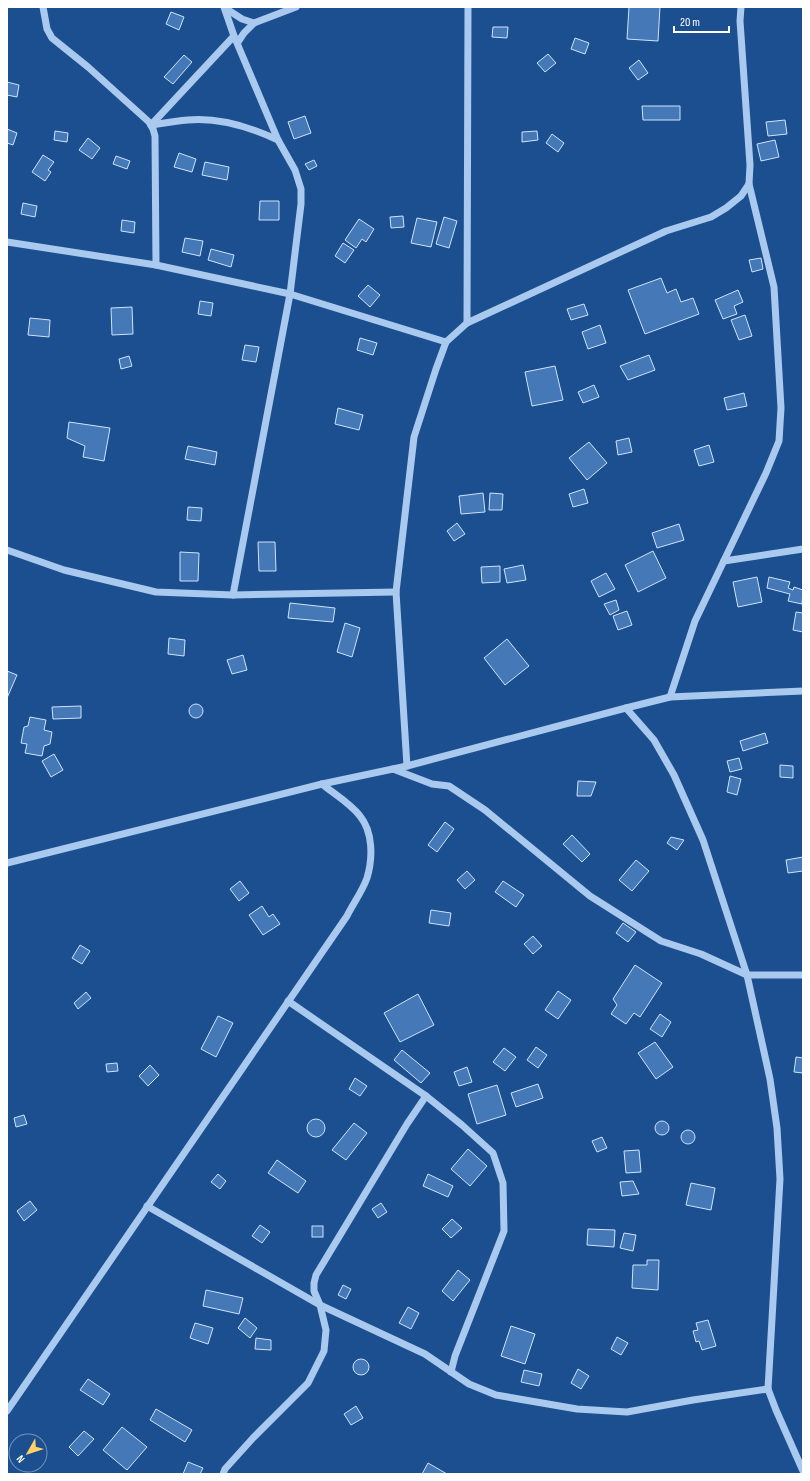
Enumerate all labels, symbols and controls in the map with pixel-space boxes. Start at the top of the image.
scale bar [674,8,729,34]
text: 20 m [680,15,700,30]
north arrow [8,1433,48,1473]
text: N [14,1453,28,1465]

